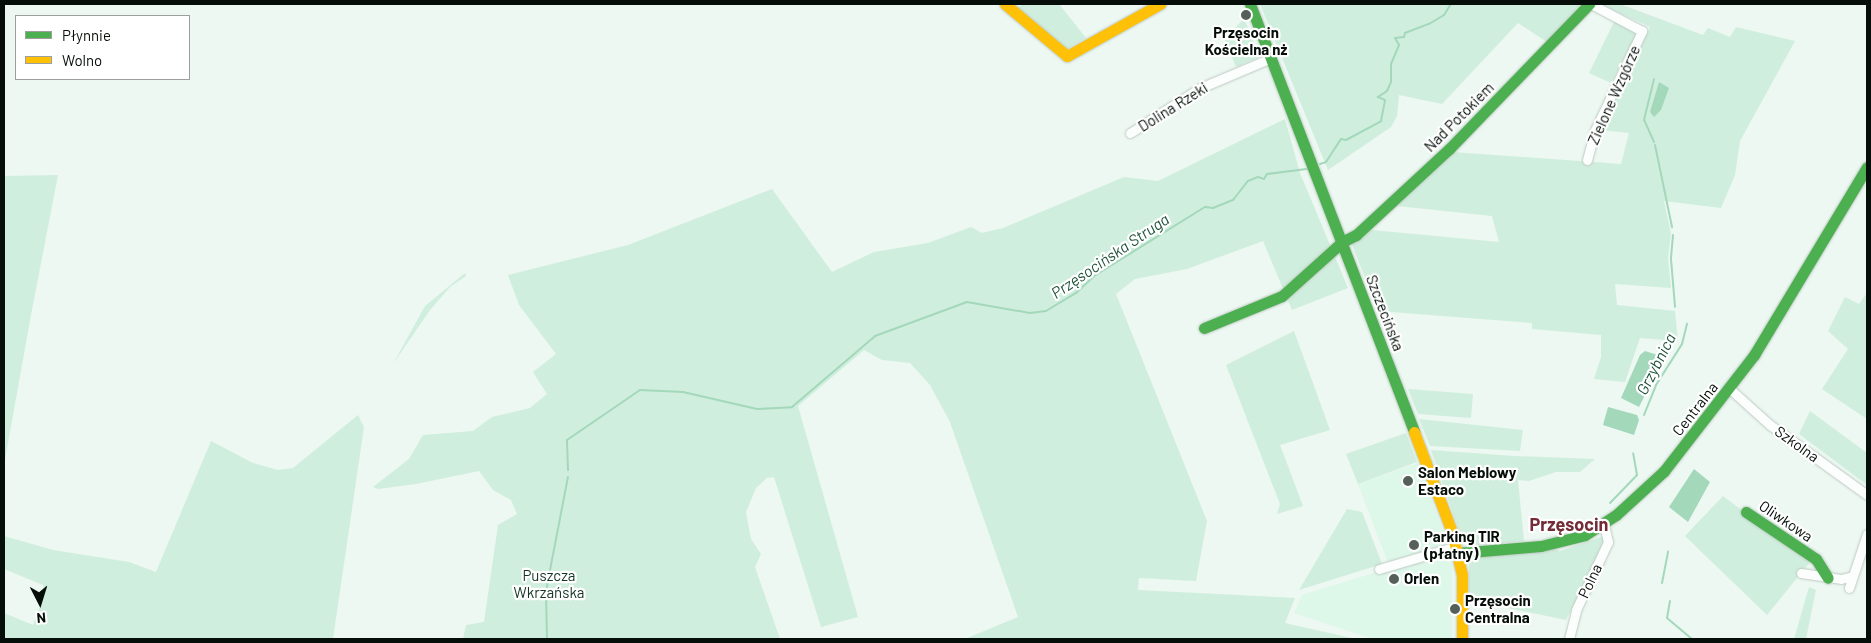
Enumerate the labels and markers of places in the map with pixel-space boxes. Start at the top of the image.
marker: Przęsocin Kościelna nż [1240,9,1252,21]
place label: Przęsocin Kościelna nż [1205,23,1287,58]
place label: Salon Meblowy Estaco [1418,463,1516,498]
marker: Salon Meblowy Estaco [1402,475,1414,487]
place label: Parking TIR (płatny) [1424,527,1500,562]
marker: Parking TIR (płatny) [1408,539,1420,551]
place label: Orlen [1404,570,1439,588]
marker: Orlen [1388,573,1400,585]
place label: Przęsocin Centralna [1465,591,1531,626]
marker: Przęsocin Centralna [1449,603,1461,615]

